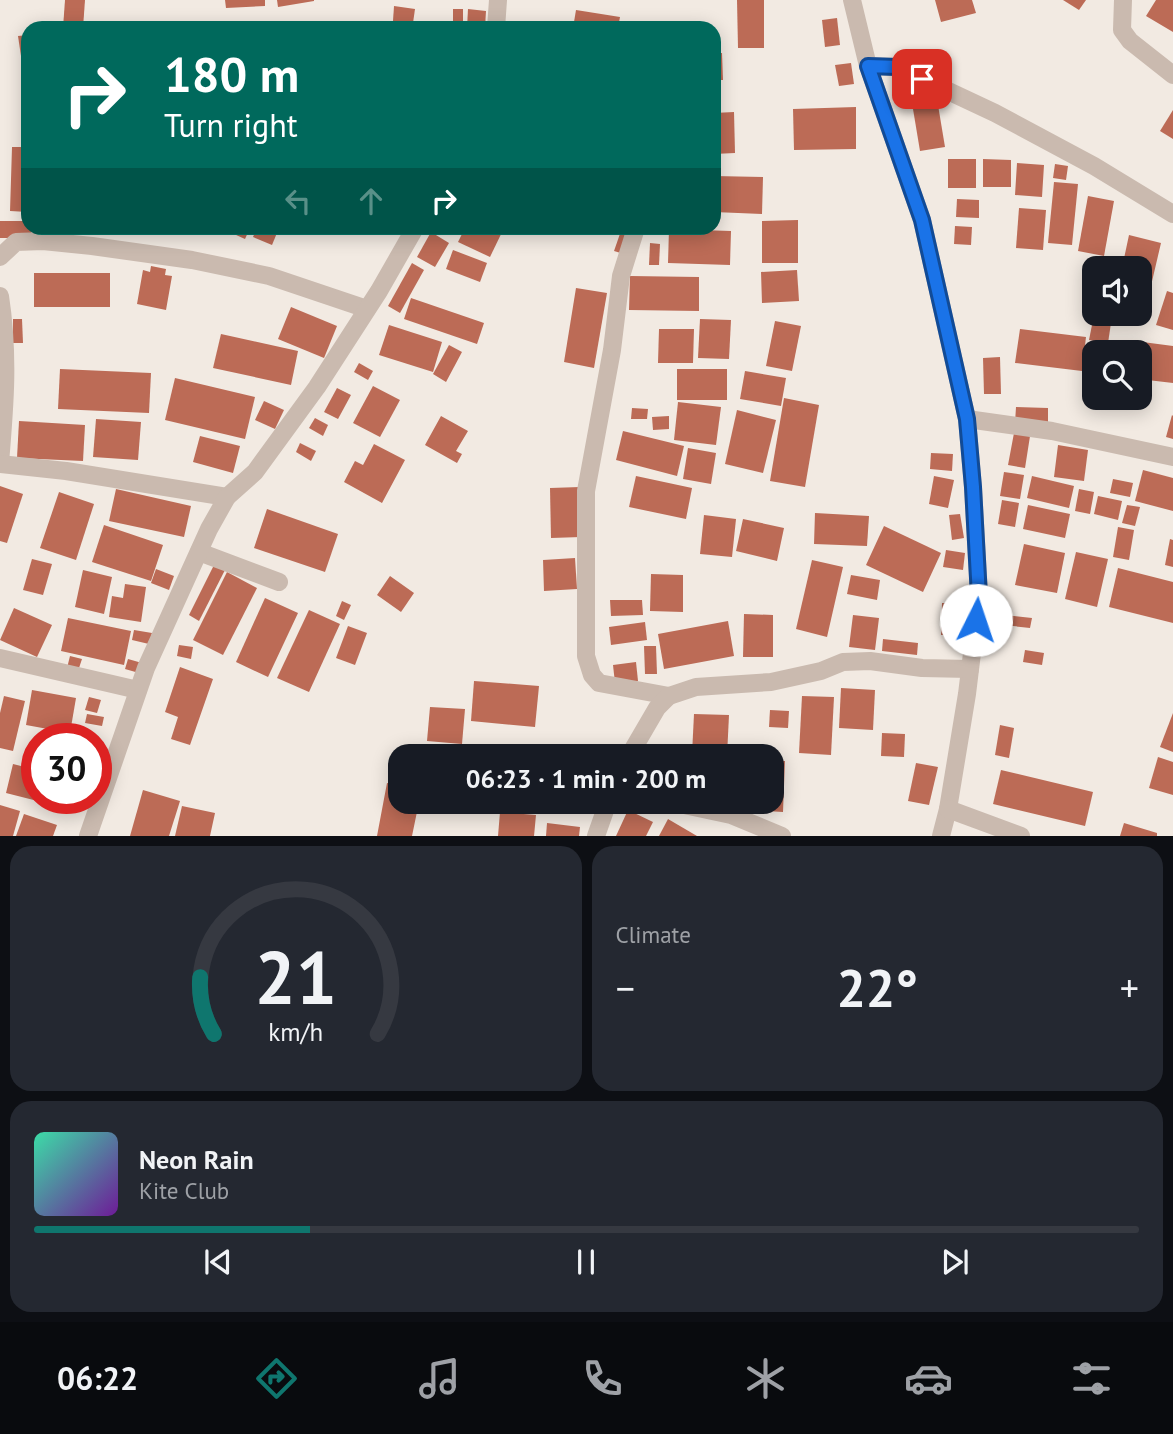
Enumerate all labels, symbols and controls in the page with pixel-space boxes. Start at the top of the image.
text: 180 m [164,42,299,106]
icon: right [49,49,140,140]
pin [892,49,952,109]
icon: arrive [903,60,941,98]
text: Turn right [164,104,298,146]
icon: left [279,182,317,220]
icon: ahead [352,182,390,220]
icon: right [425,182,463,220]
map controls [1082,256,1152,410]
button: sound [1082,256,1152,326]
button: search [1082,340,1152,410]
position arrow [939,583,1013,657]
speed limit sign: 30 [21,723,112,814]
text: 06:23 · 1 min · 200 m [466,762,706,795]
text: Climate [616,920,691,949]
text: 21 [254,931,337,1025]
text: 22° [836,954,918,1021]
text: − [616,963,635,1012]
text: + [1120,963,1139,1012]
text: km/h [268,1016,323,1048]
text: Neon Rain [139,1143,254,1176]
text: Kite Club [139,1176,229,1205]
icon: previous [199,1243,237,1281]
icon: pause [567,1243,605,1281]
icon: next [936,1243,974,1281]
icon: directions [252,1354,301,1403]
icon: music [415,1354,464,1403]
icon: phone [578,1354,627,1403]
icon: climate [741,1354,790,1403]
icon: car [904,1354,953,1403]
icon: filters [1067,1354,1116,1403]
text: 06:22 [57,1357,138,1399]

